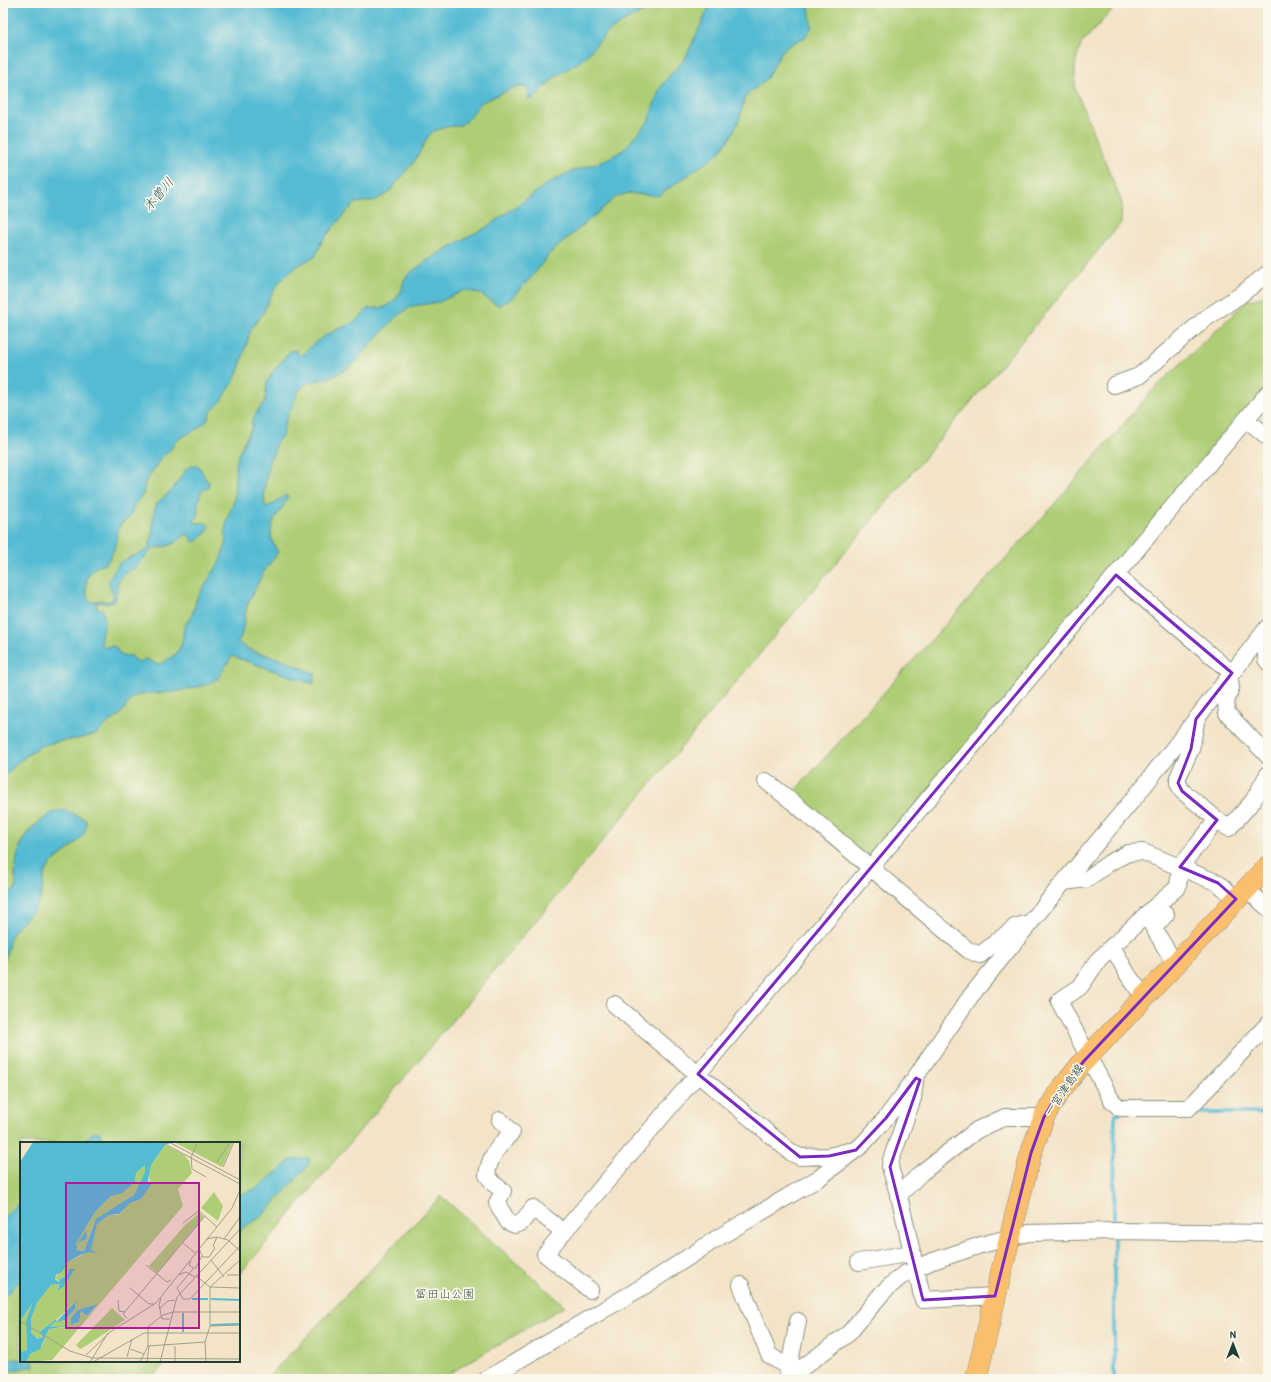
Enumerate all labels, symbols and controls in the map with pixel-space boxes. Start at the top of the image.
water label: 木曽川 [139,173,177,215]
street label: 一宮津島線 [1040,1060,1087,1119]
inset map [20,1142,240,1362]
park label: 冨田山公園 [415,1285,475,1302]
north arrow [1213,1324,1253,1364]
text: N [1230,1327,1236,1341]

